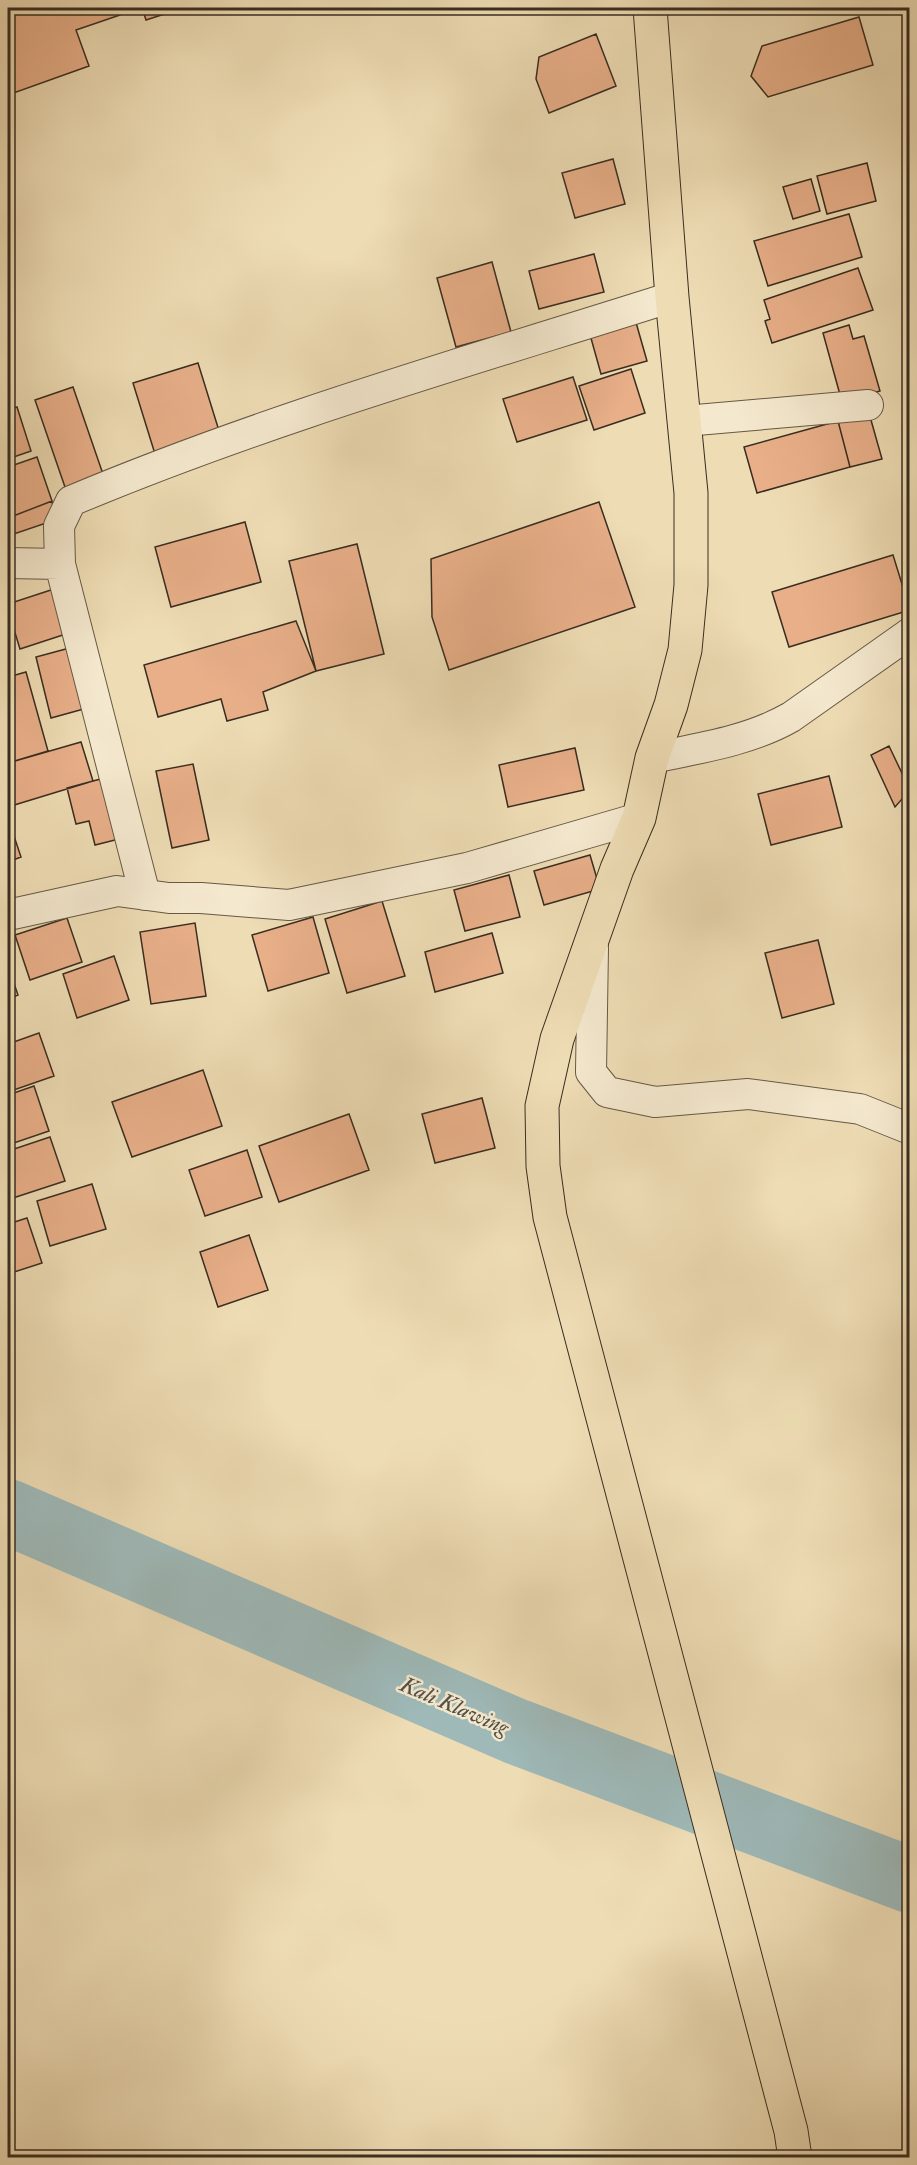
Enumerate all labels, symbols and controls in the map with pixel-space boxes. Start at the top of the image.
water label: Kali Klawing [395,1670,514,1742]

